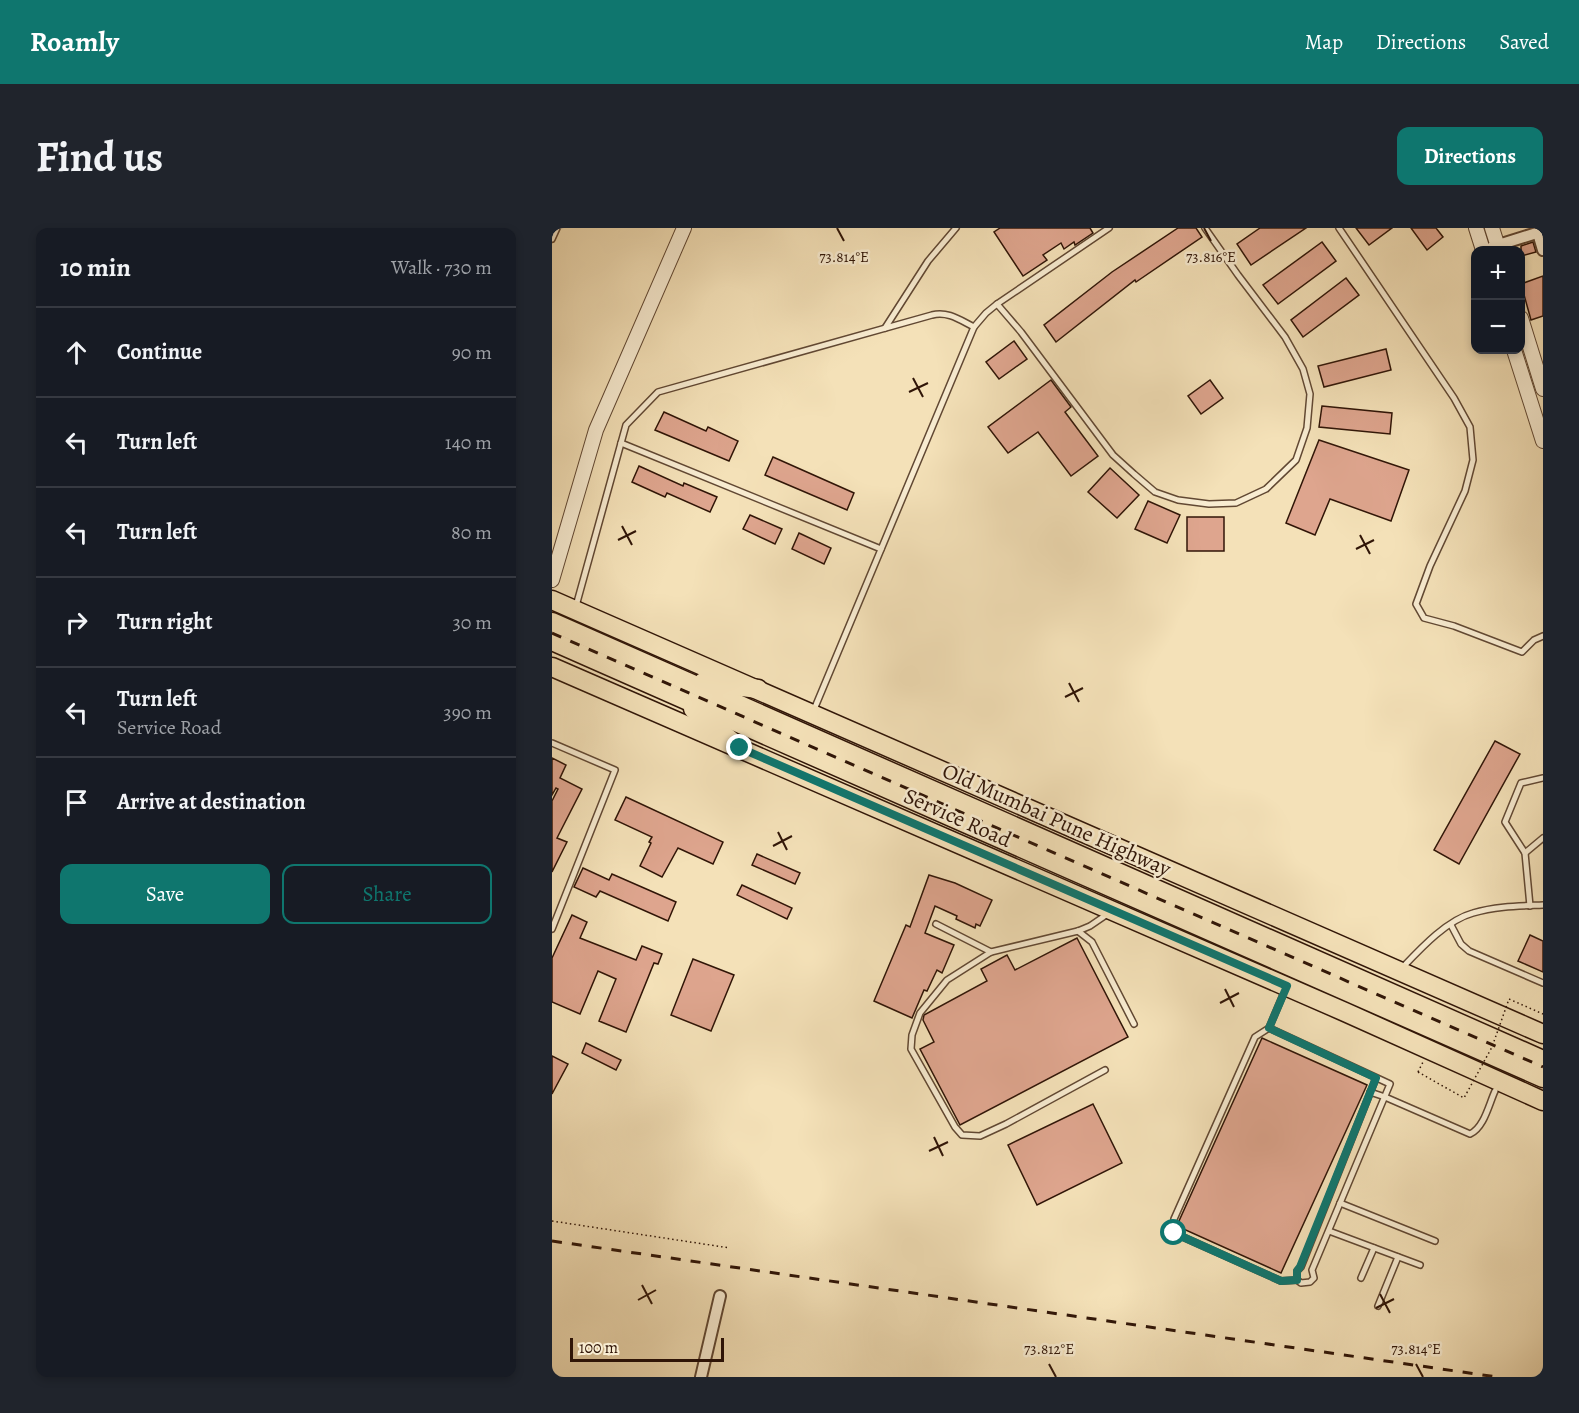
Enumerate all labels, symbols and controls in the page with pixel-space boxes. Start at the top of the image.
text: Roamly [30,23,119,61]
text: Map [1305,28,1343,56]
text: Directions [1376,28,1466,56]
text: Saved [1499,28,1549,56]
button: Directions [1397,127,1543,185]
text: Find us [36,128,163,185]
map controls [1471,246,1525,354]
button: + [1471,246,1525,300]
text: 73.814°E [819,247,869,267]
text: 73.816°E [1186,247,1236,267]
text: 10 min [60,250,131,285]
text: Walk · 730 m [391,254,492,281]
button: − [1471,300,1525,354]
icon: ahead [60,336,93,369]
text: Continue [117,337,202,367]
text: 90 m [452,339,492,366]
icon: left [60,426,93,459]
text: Turn left [117,427,197,457]
text: 140 m [445,429,492,456]
icon: left [60,516,93,549]
text: Turn left [117,517,197,547]
text: 80 m [451,519,492,546]
icon: right [60,606,93,639]
text: Turn right [117,607,213,637]
text: 30 m [452,609,492,636]
text: Turn left [117,684,197,714]
icon: left [60,696,93,729]
text: 390 m [443,699,492,726]
text: Service Road [117,714,221,741]
route end [726,734,752,760]
street label: Old Mumbai Pune Highway [938,756,1176,884]
street label: Service Road [899,781,1016,855]
icon: arrive [60,786,93,819]
text: Arrive at destination [117,787,306,817]
button: Save [60,864,270,924]
button: Share [282,864,492,924]
route start [1160,1219,1186,1245]
scale bar [570,1335,724,1362]
text: 100 m [579,1337,618,1359]
text: 73.812°E [1024,1339,1074,1359]
text: 73.814°E [1391,1339,1441,1359]

